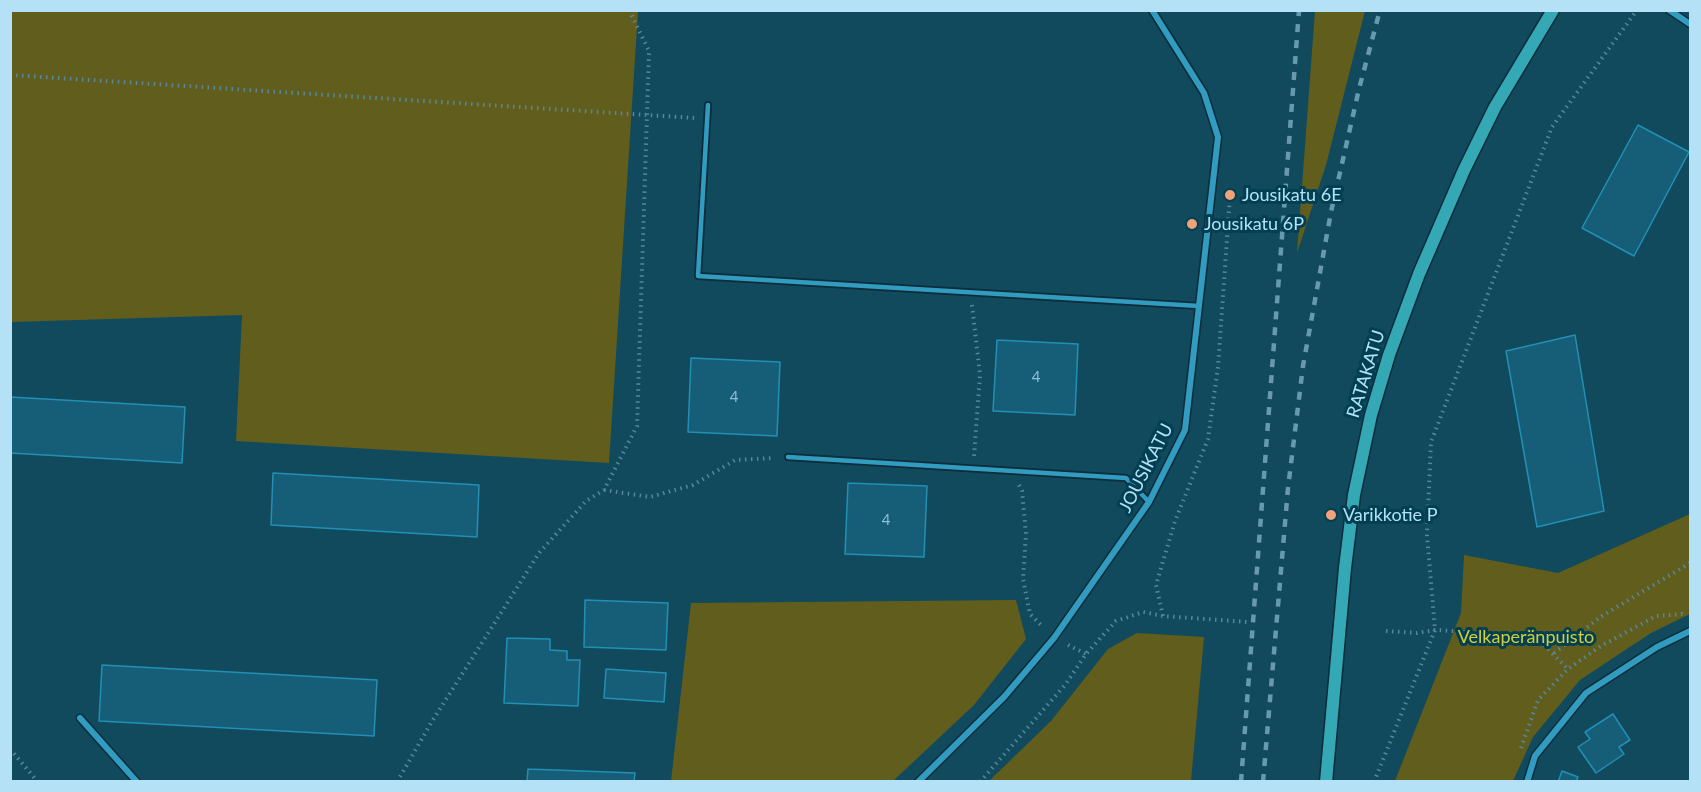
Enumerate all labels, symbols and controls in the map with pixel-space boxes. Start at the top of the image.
place label: Jousikatu 6E [1242,184,1342,206]
marker: Jousikatu 6E [1223,188,1237,202]
place label: Jousikatu 6P [1204,213,1304,235]
marker: Jousikatu 6P [1185,217,1199,231]
street label: RATAKATU [1342,328,1390,420]
house number: 4 [1032,368,1040,386]
house number: 4 [730,388,738,406]
street label: JOUSIKATU [1114,420,1178,516]
place label: Varikkotie P [1343,504,1438,526]
marker: Varikkotie P [1324,508,1338,522]
house number: 4 [882,511,890,529]
park label: Velkaperänpuisto [1458,626,1594,648]

